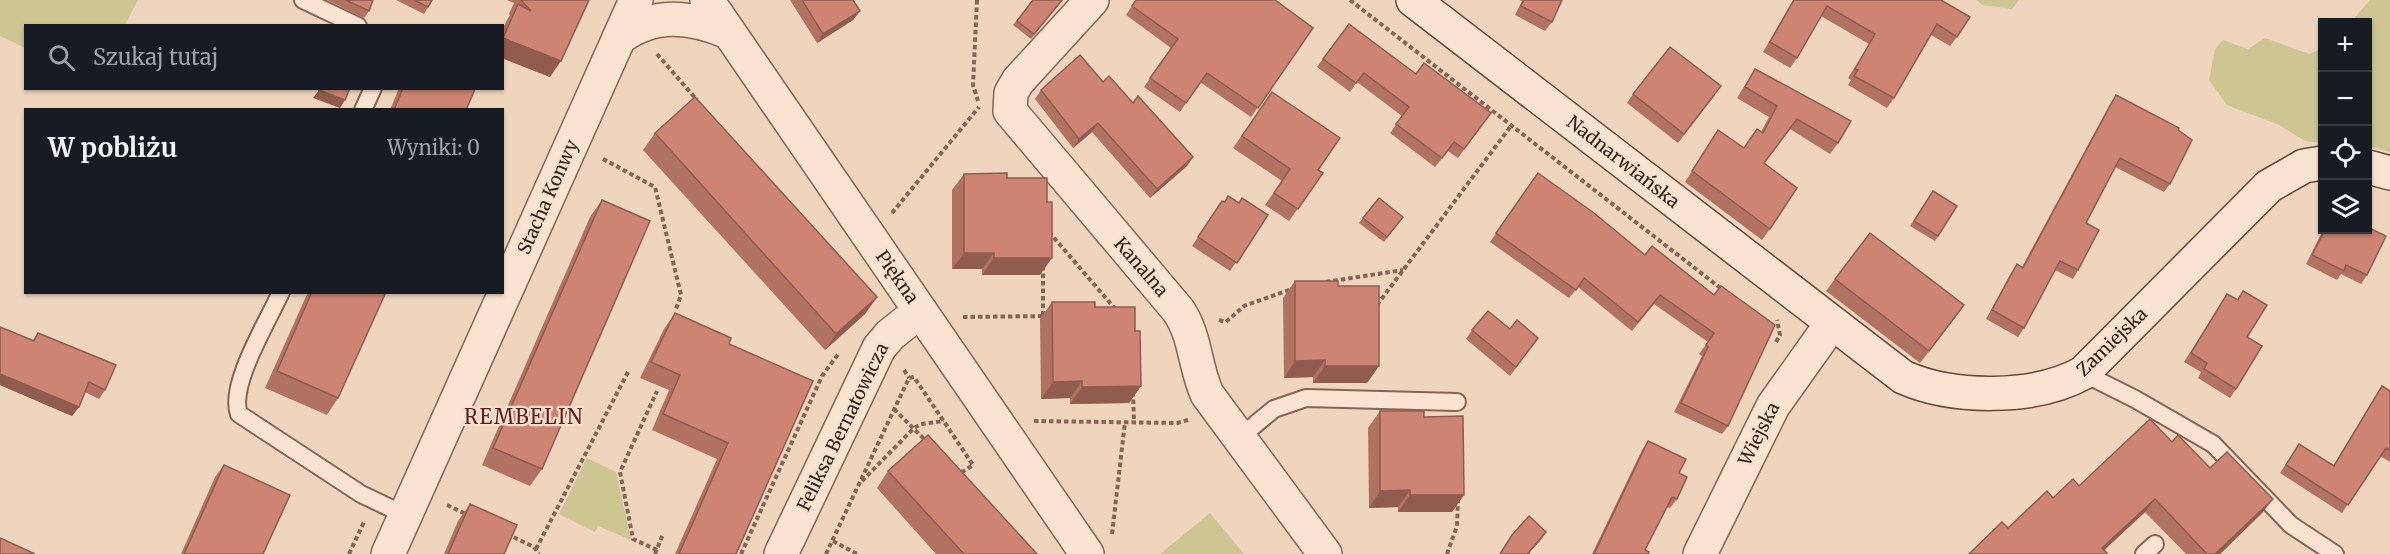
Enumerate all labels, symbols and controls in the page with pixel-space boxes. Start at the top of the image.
map controls [2318,18,2372,234]
button: + [2318,18,2372,72]
search box [24,24,504,90]
icon: search [45,41,78,74]
text: Szukaj tutaj [93,43,218,71]
button: − [2318,72,2372,126]
street label: Nadnarwiańska [1562,110,1685,213]
button: locate [2318,126,2372,180]
text: W pobliżu [48,131,177,164]
text: Wyniki: 0 [387,135,480,160]
street label: Stacha Konwy [512,135,583,258]
button: layers [2318,180,2372,234]
street label: Kanalna [1109,232,1174,301]
street label: Piękna [871,246,924,308]
street label: Zamiejska [2071,302,2152,381]
street label: Feliksa Bernatowicza [792,339,893,515]
street label: Wiejska [1732,398,1784,470]
district label: REMBELIN [464,404,584,429]

